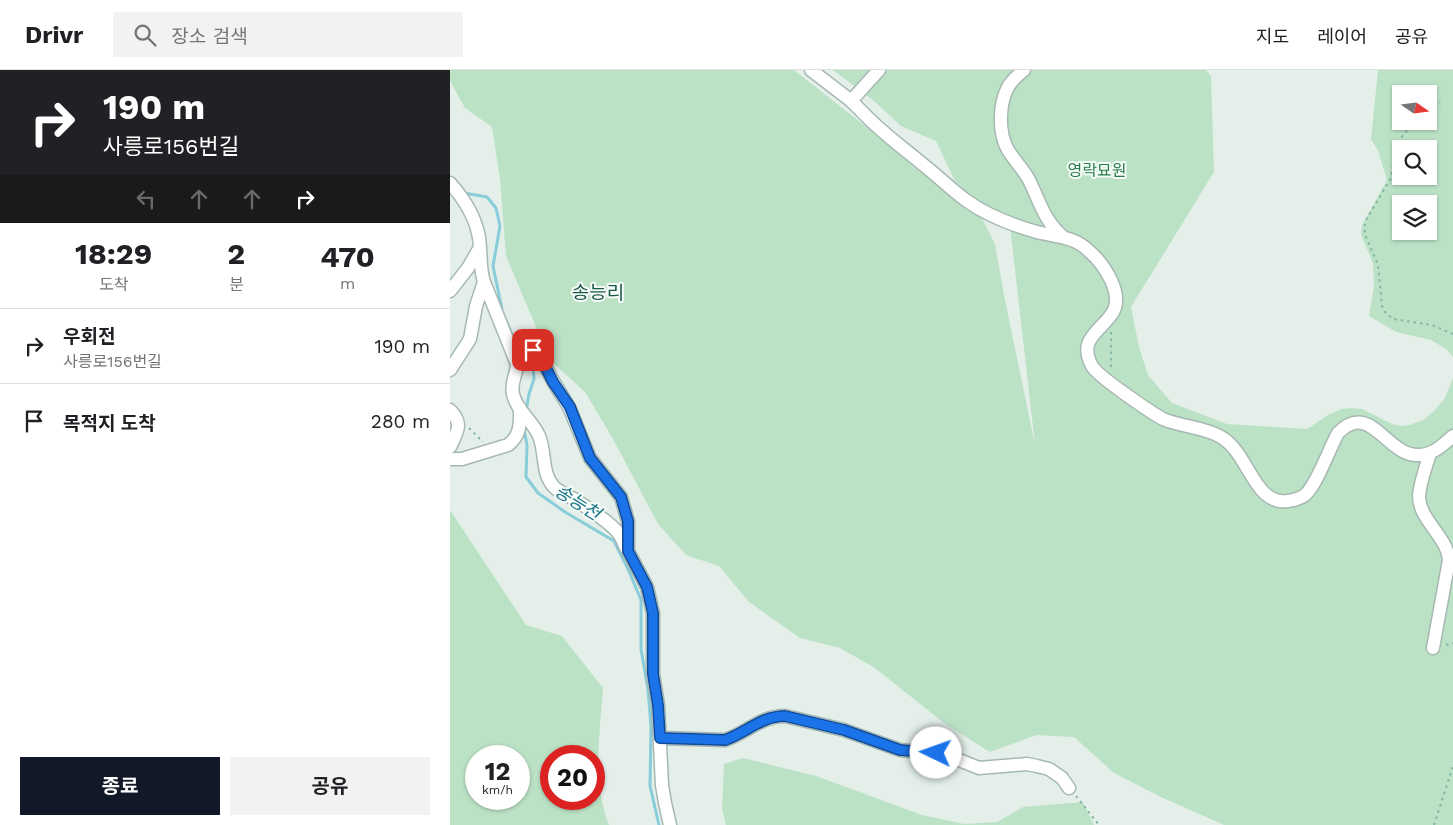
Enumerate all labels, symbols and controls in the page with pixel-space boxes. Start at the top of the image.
search box [113,12,463,57]
text: Drivr [25,21,83,49]
icon: search [131,21,159,49]
text: 장소 검색 [171,25,248,48]
text: 지도 [1256,26,1289,47]
text: 레이어 [1317,26,1367,47]
text: 공유 [1395,26,1428,47]
north arrow [1392,85,1438,130]
map controls [1392,85,1437,240]
text: 190 m [103,86,205,128]
icon: right [20,90,85,155]
text: 사릉로156번길 [103,134,239,159]
button: search [1392,140,1437,185]
park label: 영락묘원 [1068,161,1126,180]
icon: left [132,185,160,213]
icon: ahead [185,185,213,213]
icon: ahead [238,185,266,213]
icon: right [291,185,319,213]
button: layers [1392,195,1437,240]
text: 18:29 [75,236,152,271]
text: 2 [227,236,245,271]
text: 470 [320,239,375,274]
text: m [340,274,355,293]
text: 도착 [99,275,128,294]
text: 분 [229,275,244,294]
district label: 송능리 [572,281,624,304]
text: 우회전 [63,325,115,348]
pin [512,329,554,371]
icon: right [20,332,48,360]
text: 190 m [374,335,430,358]
icon: arrive [519,336,547,364]
text: 사릉로156번길 [63,352,162,371]
icon: arrive [20,407,48,435]
text: 280 m [371,410,430,433]
text: 목적지 도착 [63,412,156,435]
water label: 송능천 [551,480,607,525]
position arrow [909,726,961,778]
speed limit sign: 20 [540,745,605,810]
button: 종료 [20,757,220,815]
button: 공유 [230,757,430,815]
text: 12 [485,757,510,786]
text: km/h [482,783,513,797]

